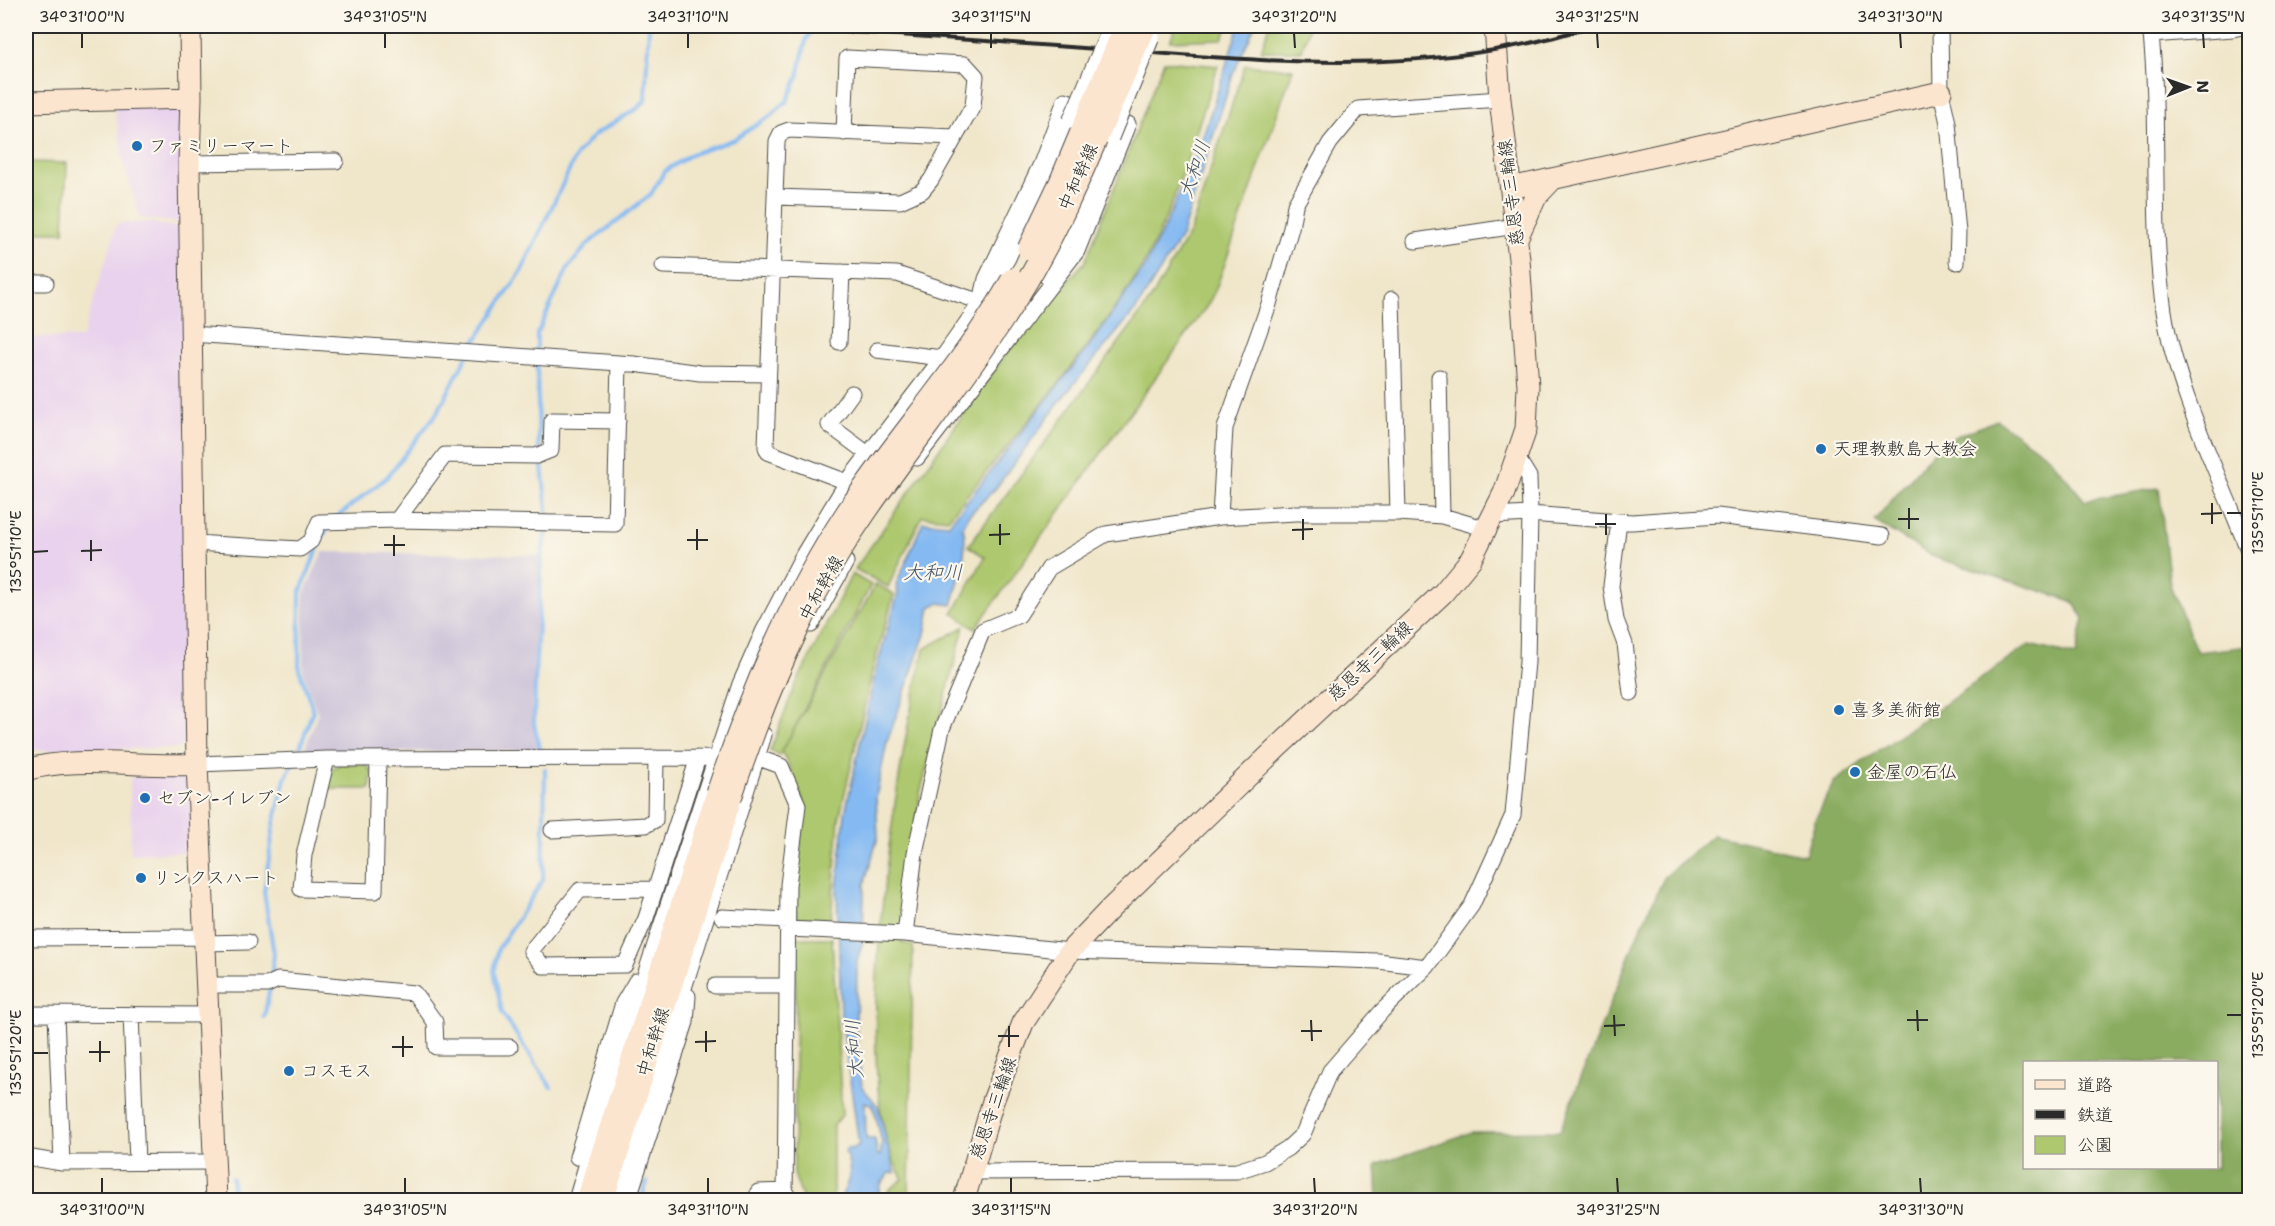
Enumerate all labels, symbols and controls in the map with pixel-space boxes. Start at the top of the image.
text: 34°31'00"N [39,7,125,27]
text: 34°31'05"N [343,7,427,27]
text: 34°31'10"N [647,7,729,27]
text: 34°31'15"N [951,7,1031,27]
text: 34°31'20"N [1251,7,1337,27]
text: 34°31'25"N [1555,7,1639,27]
text: 34°31'30"N [1857,7,1943,27]
text: 34°31'35"N [2161,7,2245,27]
north arrow [2158,57,2218,117]
text: N [2192,80,2213,93]
place label: ファミリーマート [149,134,293,158]
water label: 大和川 [1172,136,1216,202]
street label: 慈恩寺三輪線 [1493,138,1529,248]
marker: ファミリーマート [130,139,144,153]
street label: 中和幹線 [1052,139,1104,215]
place label: 天理教敷島大教会 [1833,437,1977,461]
marker: 天理教敷島大教会 [1814,442,1828,456]
text: 135°51'10"E [2248,471,2268,555]
text: 135°51'10"E [6,510,26,594]
street label: 中和幹線 [793,551,849,625]
water label: 大和川 [903,559,963,585]
street label: 慈恩寺三輪線 [1322,615,1418,707]
place label: 喜多美術館 [1851,698,1941,722]
marker: 喜多美術館 [1832,703,1846,717]
place label: 金屋の石仏 [1867,760,1957,784]
marker: 金屋の石仏 [1848,765,1862,779]
place label: セブン-イレブン [157,786,292,810]
marker: セブン-イレブン [138,791,152,805]
place label: リンクスハート [153,866,279,890]
marker: リンクスハート [134,871,148,885]
text: 135°51'20"E [2248,972,2268,1058]
street label: 中和幹線 [631,1004,675,1080]
text: 135°51'20"E [6,1010,26,1096]
water label: 大和川 [839,1018,869,1080]
street label: 慈恩寺三輪線 [964,1053,1022,1163]
place label: コスモス [301,1059,372,1083]
legend [2023,1061,2218,1169]
marker: コスモス [282,1064,296,1078]
text: 道路 [2077,1073,2113,1097]
text: 鉄道 [2077,1103,2113,1127]
text: 公園 [2077,1133,2113,1157]
text: 34°31'00"N [59,1200,145,1220]
text: 34°31'05"N [363,1200,447,1220]
text: 34°31'10"N [667,1200,749,1220]
text: 34°31'15"N [971,1200,1051,1220]
text: 34°31'20"N [1272,1200,1358,1220]
text: 34°31'25"N [1576,1200,1660,1220]
text: 34°31'30"N [1878,1200,1964,1220]

